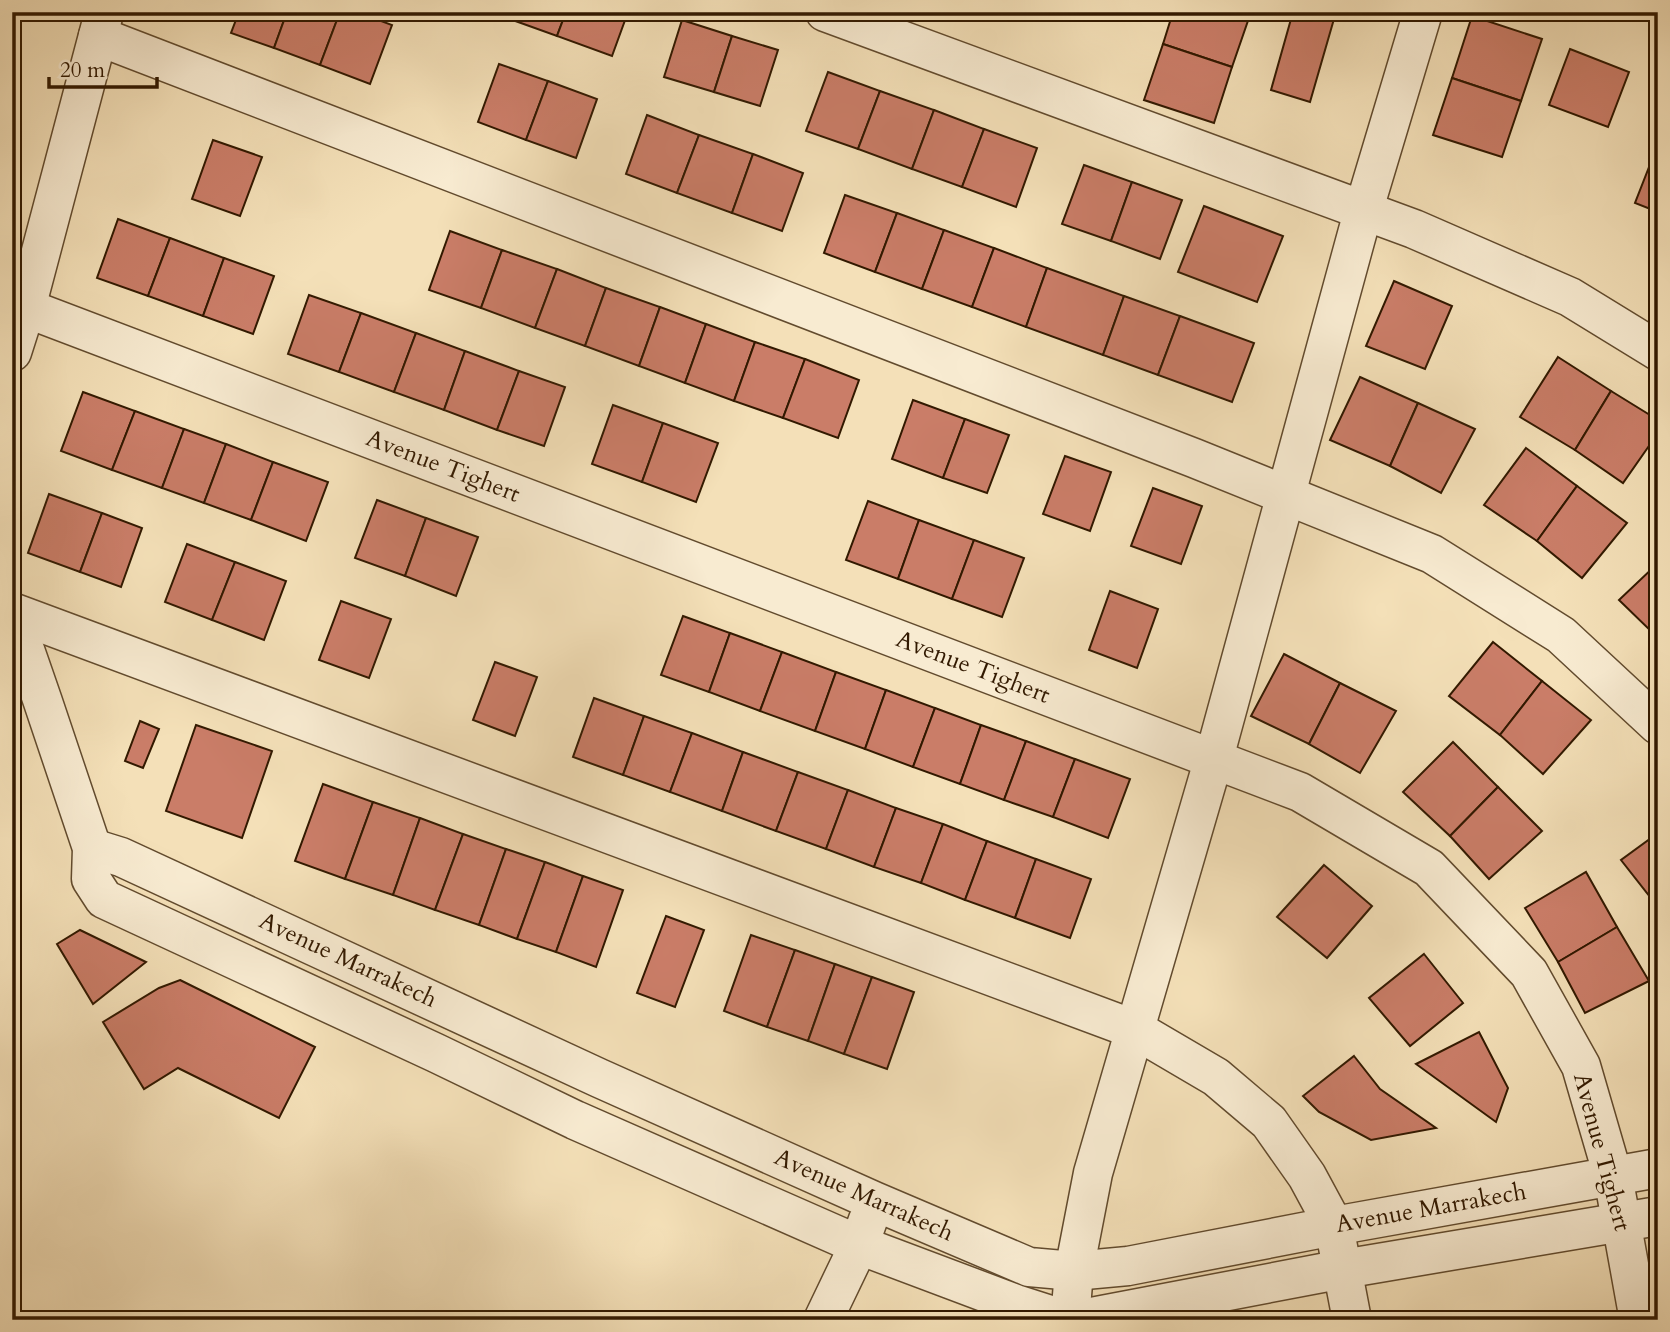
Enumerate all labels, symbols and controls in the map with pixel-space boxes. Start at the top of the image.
scale bar [49,46,158,90]
text: 20 m [60,56,105,85]
street label: Avenue Tighert [361,421,525,511]
street label: Avenue Tighert [891,622,1055,712]
street label: Avenue Marrakech [254,904,442,1016]
street label: Avenue Tighert [1565,1069,1639,1235]
street label: Avenue Marrakech [769,1141,959,1249]
street label: Avenue Marrakech [1333,1175,1529,1241]

